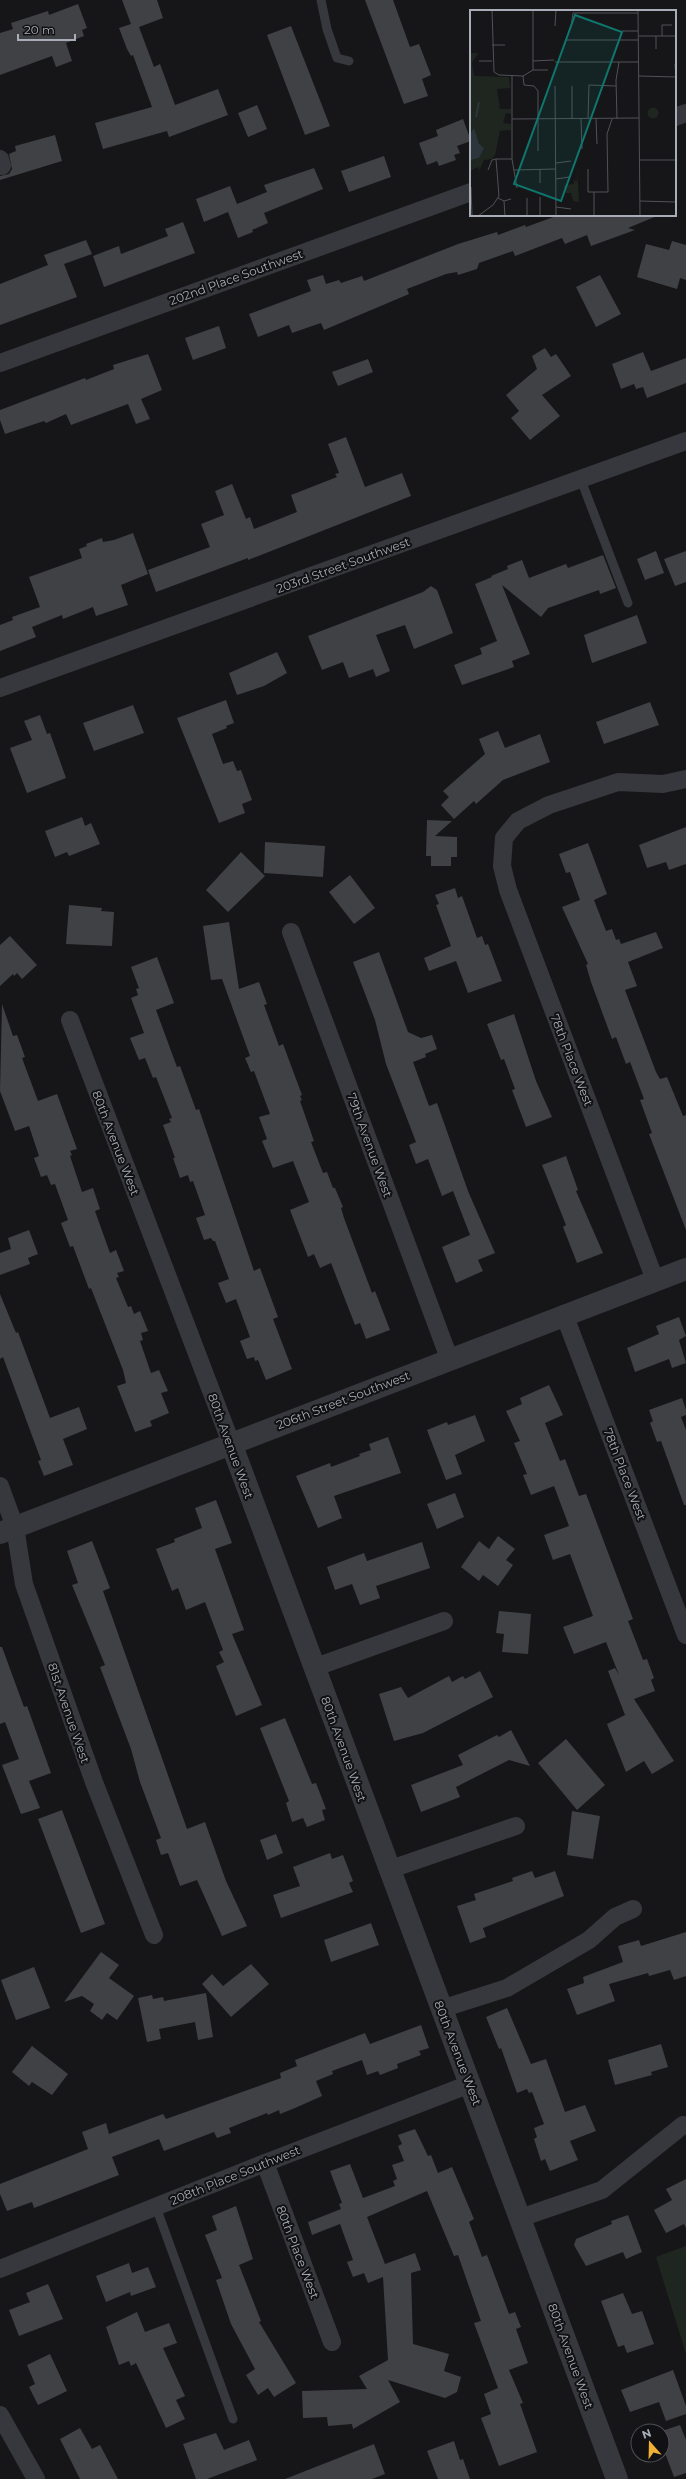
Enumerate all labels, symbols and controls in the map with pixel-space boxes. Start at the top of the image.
inset map [470,10,676,216]
scale bar [18,16,75,42]
text: 20 m [24,22,55,37]
street label: 202nd Place Southwest [167,246,305,308]
street label: 203rd Street Southwest [274,534,412,596]
street label: 78th Place West [548,1012,596,1108]
street label: 80th Avenue West [89,1089,143,1198]
street label: 79th Avenue West [344,1091,396,1199]
street label: 206th Street Southwest [274,1368,412,1432]
street label: 80th Avenue West [205,1391,257,1501]
street label: 78th Place West [601,1426,649,1522]
street label: 81st Avenue West [45,1661,93,1765]
street label: 80th Avenue West [318,1694,370,1804]
street label: 80th Avenue West [431,1999,485,2108]
street label: 208th Place Southwest [168,2142,302,2208]
street label: 80th Place West [273,2203,323,2301]
street label: 80th Avenue West [545,2301,597,2411]
north arrow [630,2423,670,2463]
text: N [640,2426,653,2442]

